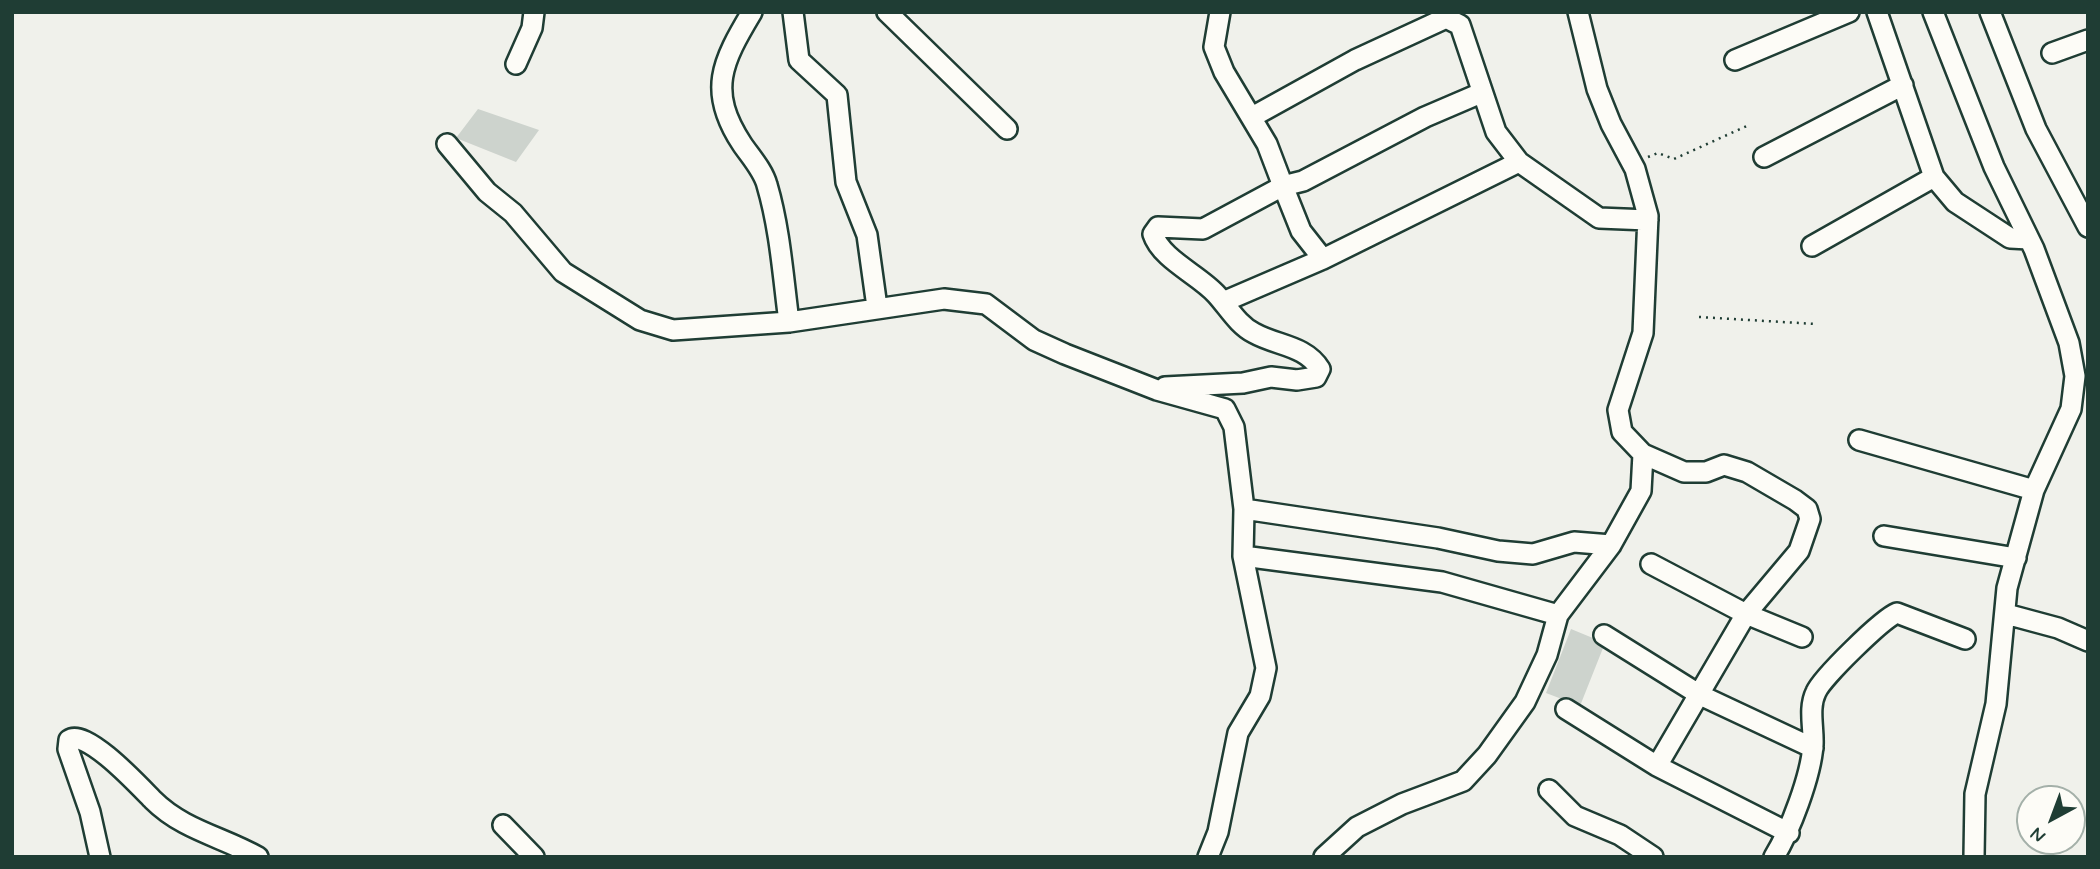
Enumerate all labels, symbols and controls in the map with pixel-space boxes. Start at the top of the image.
north arrow [2016,785,2086,855]
text: N [2025,821,2051,848]

